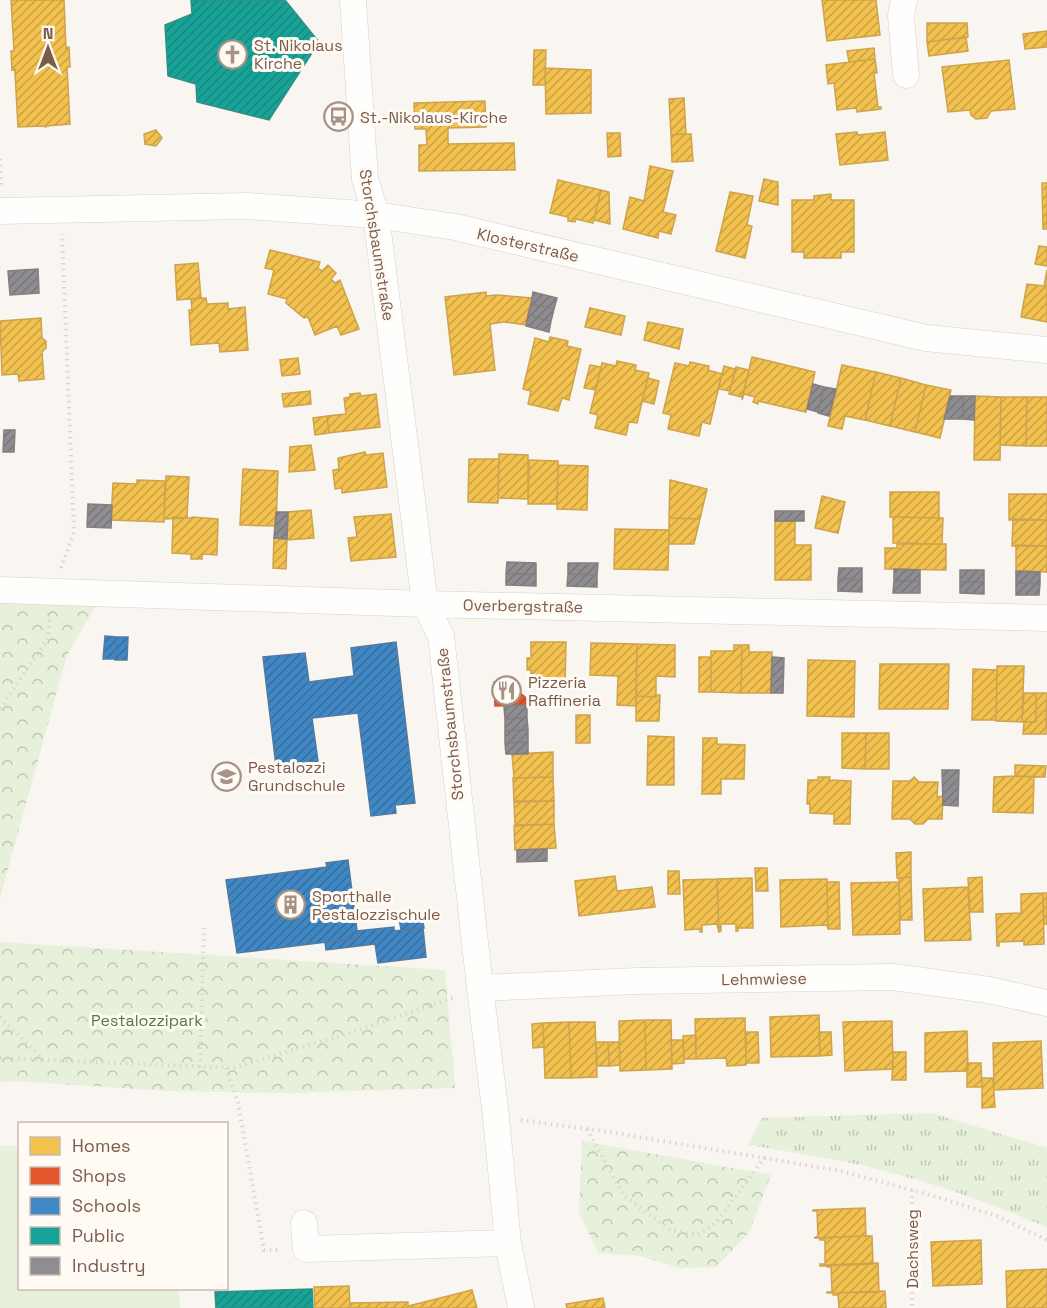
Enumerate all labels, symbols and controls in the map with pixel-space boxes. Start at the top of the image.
north arrow [18,18,78,78]
text: N [43,23,53,44]
place label: St. Nikolaus Kirche [254,35,343,74]
church icon: St. Nikolaus Kirche [217,38,249,70]
bus stop icon: St.-Nikolaus-Kirche [323,101,355,133]
place label: St.-Nikolaus-Kirche [360,107,508,128]
street label: Storchsbaumstraße [355,168,399,322]
street label: Klosterstraße [475,223,581,267]
street label: Overbergstraße [463,594,583,618]
street label: Storchsbaumstraße [432,647,468,801]
place label: Pizzeria Raffineria [528,672,601,711]
restaurant icon: Pizzeria Raffineria [491,675,523,707]
place label: Pestalozzi Grundschule [248,757,345,796]
school or university icon: Pestalozzi Grundschule [211,760,243,792]
place label: Sporthalle Pestalozzischule [312,886,441,925]
building icon: Sporthalle Pestalozzischule [275,889,307,921]
street label: Lehmwiese [721,968,807,990]
park label: Pestalozzipark [91,1010,203,1031]
legend [18,1122,228,1290]
text: Homes [72,1134,131,1157]
text: Shops [72,1164,126,1187]
text: Schools [72,1194,141,1217]
street label: Dachsweg [902,1209,923,1289]
text: Public [72,1224,125,1247]
text: Industry [72,1254,145,1277]

